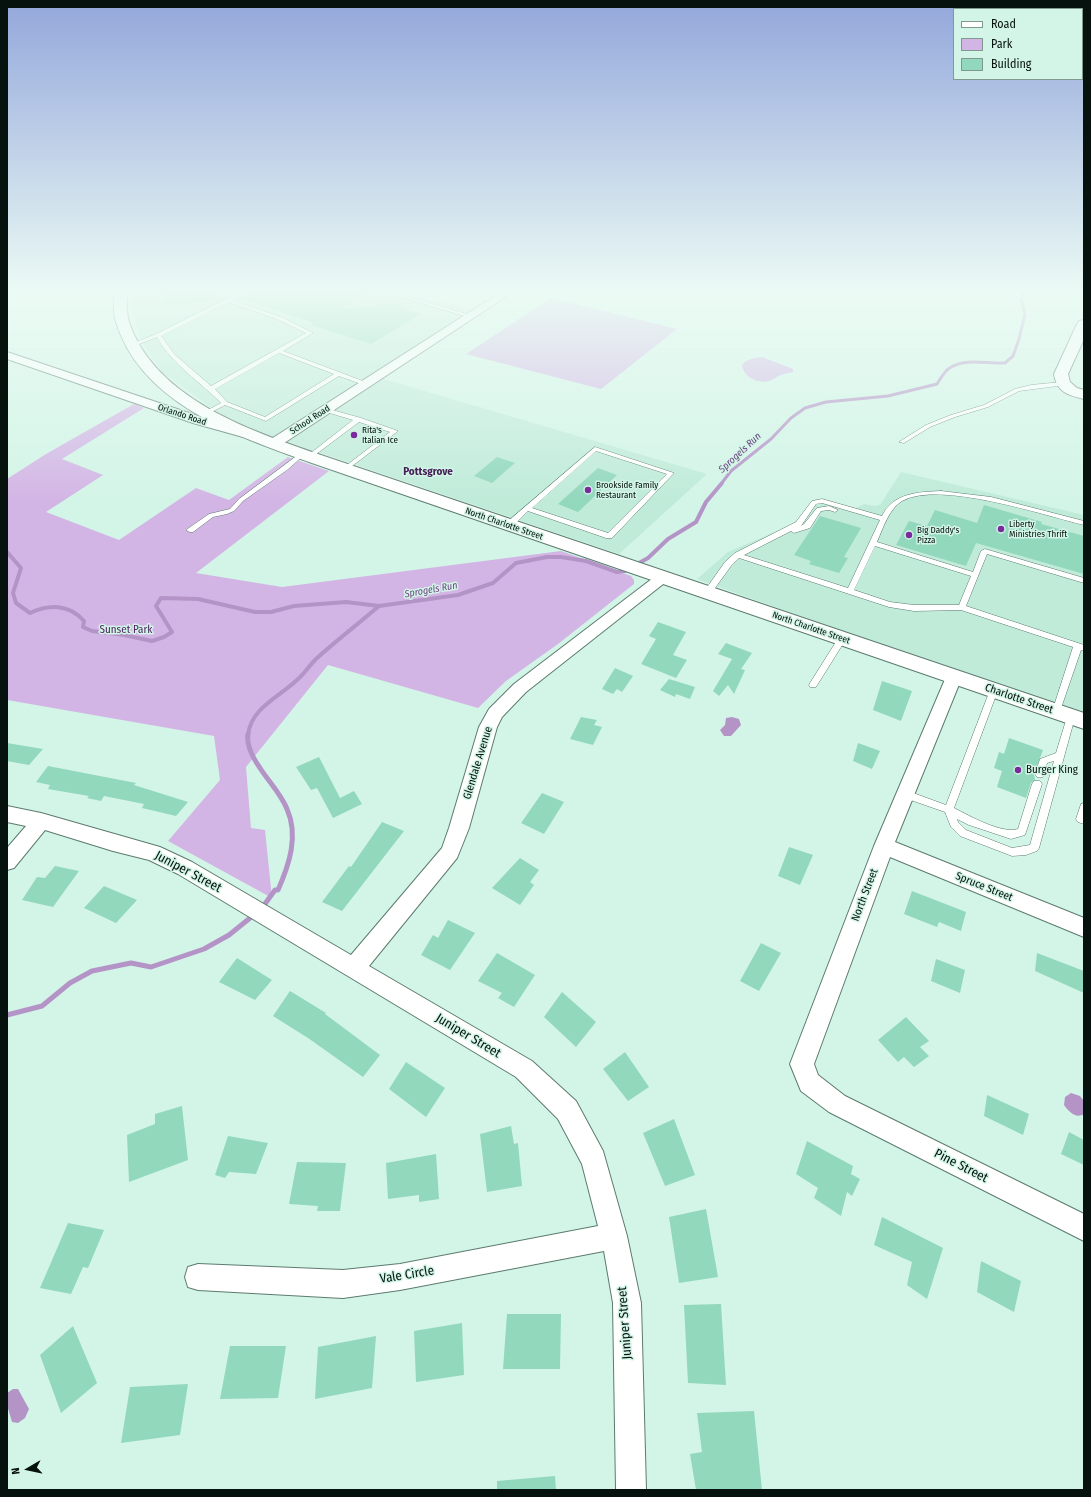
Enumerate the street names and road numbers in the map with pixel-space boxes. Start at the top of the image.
street label: Orlando Road [156,402,208,428]
street label: School Road [288,403,332,437]
street label: North Charlotte Street [464,506,544,542]
street label: North Charlotte Street [771,610,851,646]
street label: Charlotte Street [983,681,1055,717]
street label: Glendale Avenue [461,725,495,801]
street label: Juniper Street [152,848,224,896]
street label: North Street [849,867,881,923]
street label: Spruce Street [953,870,1015,904]
street label: Juniper Street [433,1010,503,1062]
street label: Pine Street [931,1146,991,1186]
street label: Vale Circle [379,1263,435,1287]
street label: Juniper Street [615,1286,635,1360]

